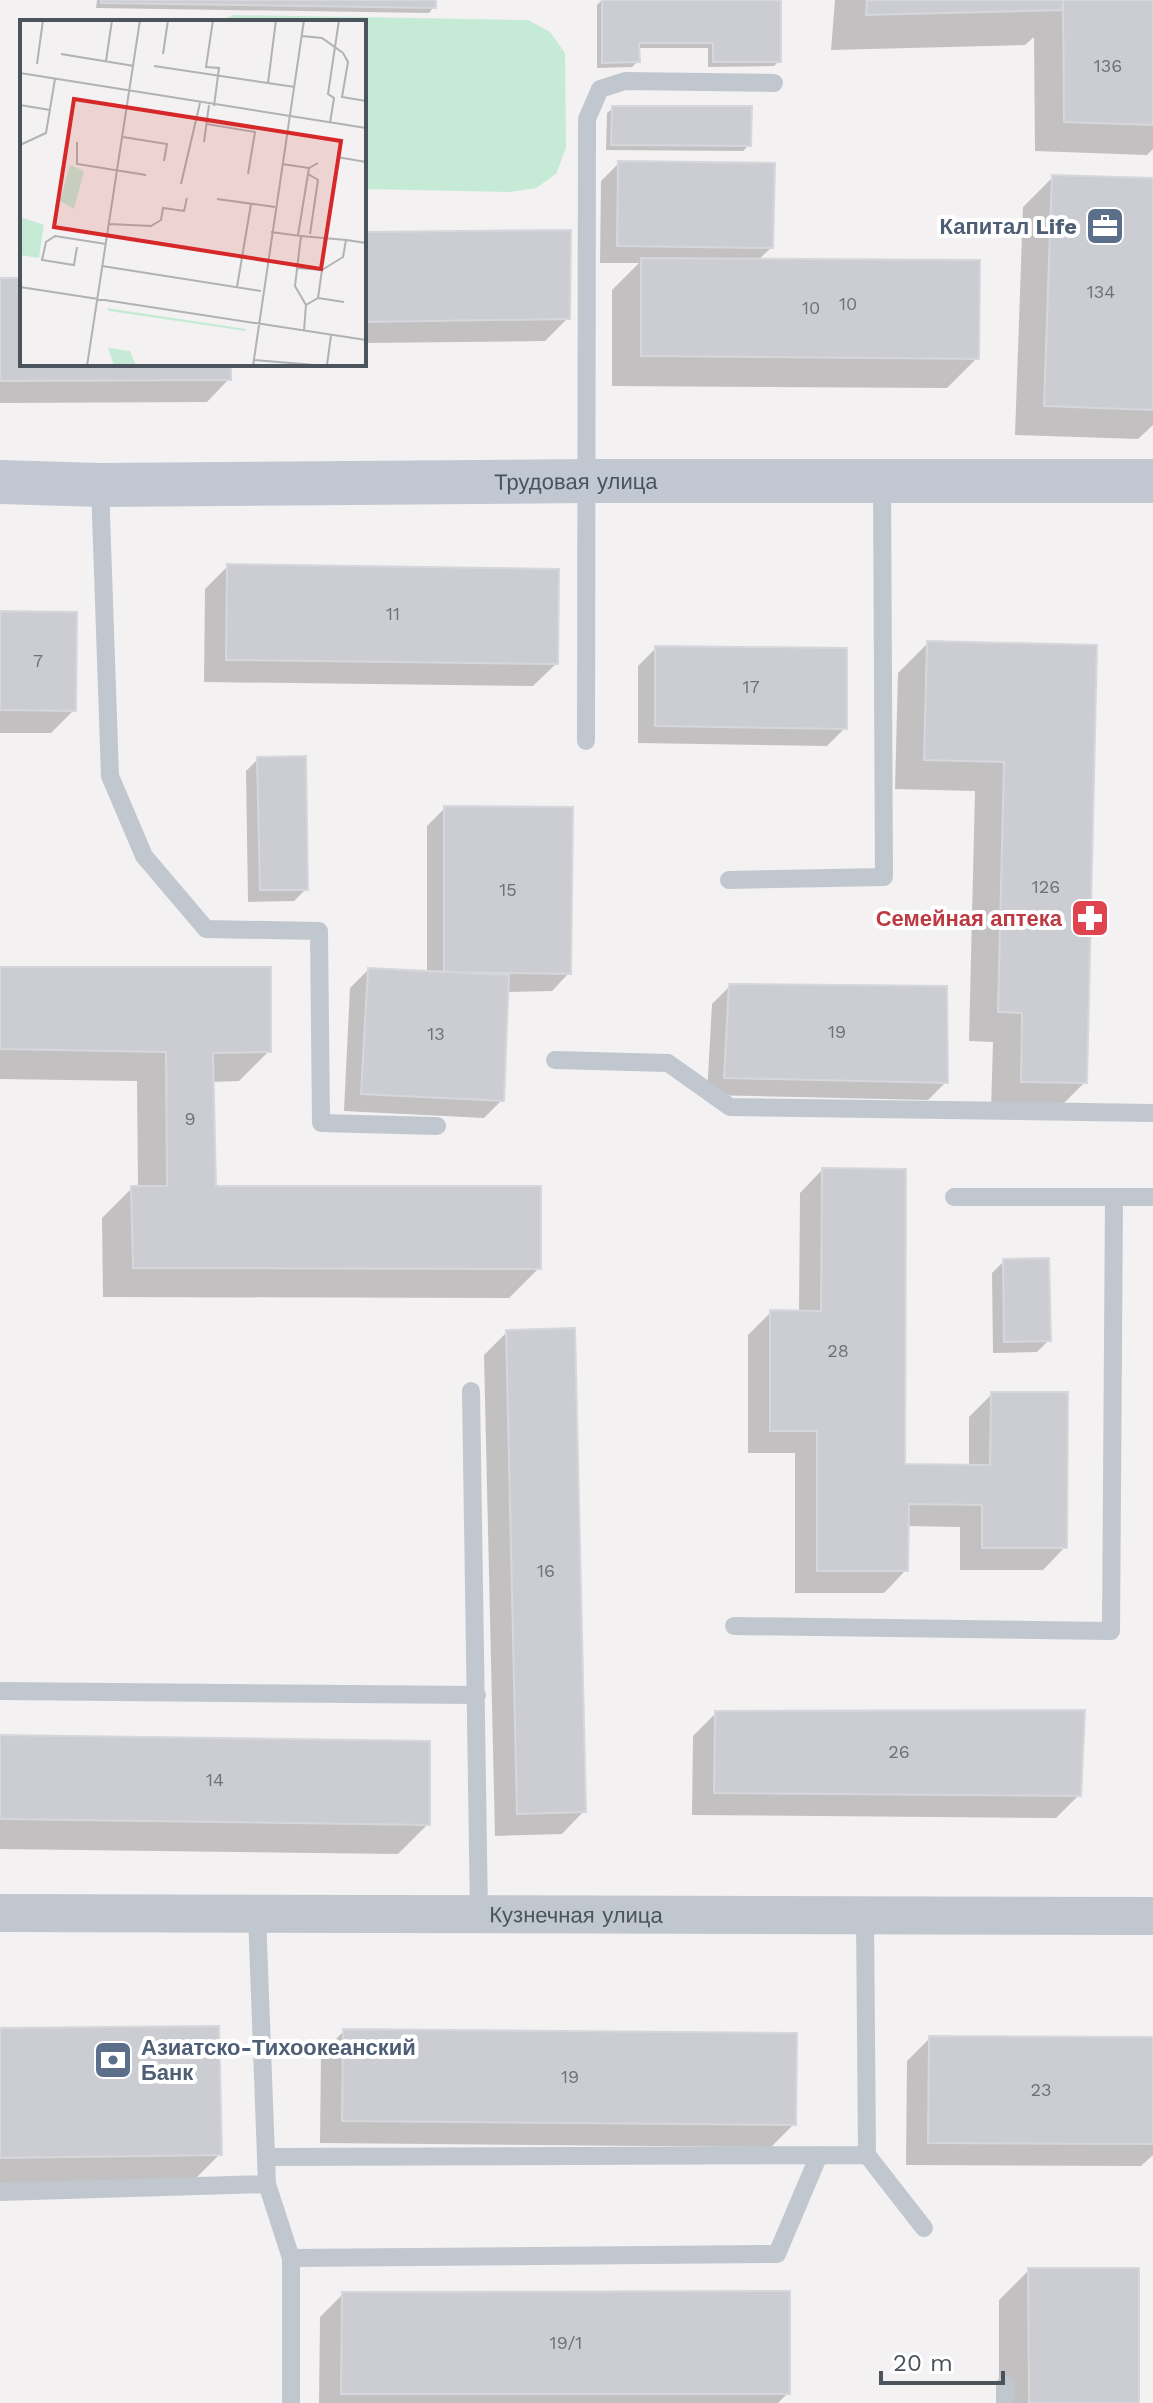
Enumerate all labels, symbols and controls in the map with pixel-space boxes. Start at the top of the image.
inset map [20,20,366,366]
house number: 136 [1094,55,1122,76]
office icon: Капитал Life [1084,205,1126,247]
place label: Капитал Life [940,214,1077,239]
house number: 134 [1087,281,1115,302]
house number: 10 [839,293,857,314]
house number: 10 [802,297,820,318]
street label: Трудовая улица [494,469,658,495]
house number: 11 [386,603,400,624]
house number: 7 [33,650,43,671]
house number: 17 [742,676,760,697]
house number: 126 [1032,876,1060,897]
house number: 15 [499,879,517,900]
pharmacy icon: Семейная аптека [1069,897,1111,939]
place label: Семейная аптека [876,906,1063,931]
house number: 19 [828,1021,846,1042]
house number: 13 [427,1023,445,1044]
house number: 9 [184,1108,196,1129]
house number: 28 [827,1340,849,1361]
house number: 16 [537,1560,555,1581]
house number: 26 [888,1741,910,1762]
house number: 14 [206,1769,224,1790]
street label: Кузнечная улица [489,1902,663,1928]
place label: Азиатско-Тихоокеанский Банк [141,2035,416,2085]
bank icon: Азиатско-Тихоокеанский Банк [92,2039,134,2081]
house number: 19 [561,2066,579,2087]
house number: 23 [1031,2079,1052,2100]
house number: 19/1 [550,2332,582,2353]
scale bar [881,2335,1003,2385]
text: 20 m [893,2349,953,2377]

